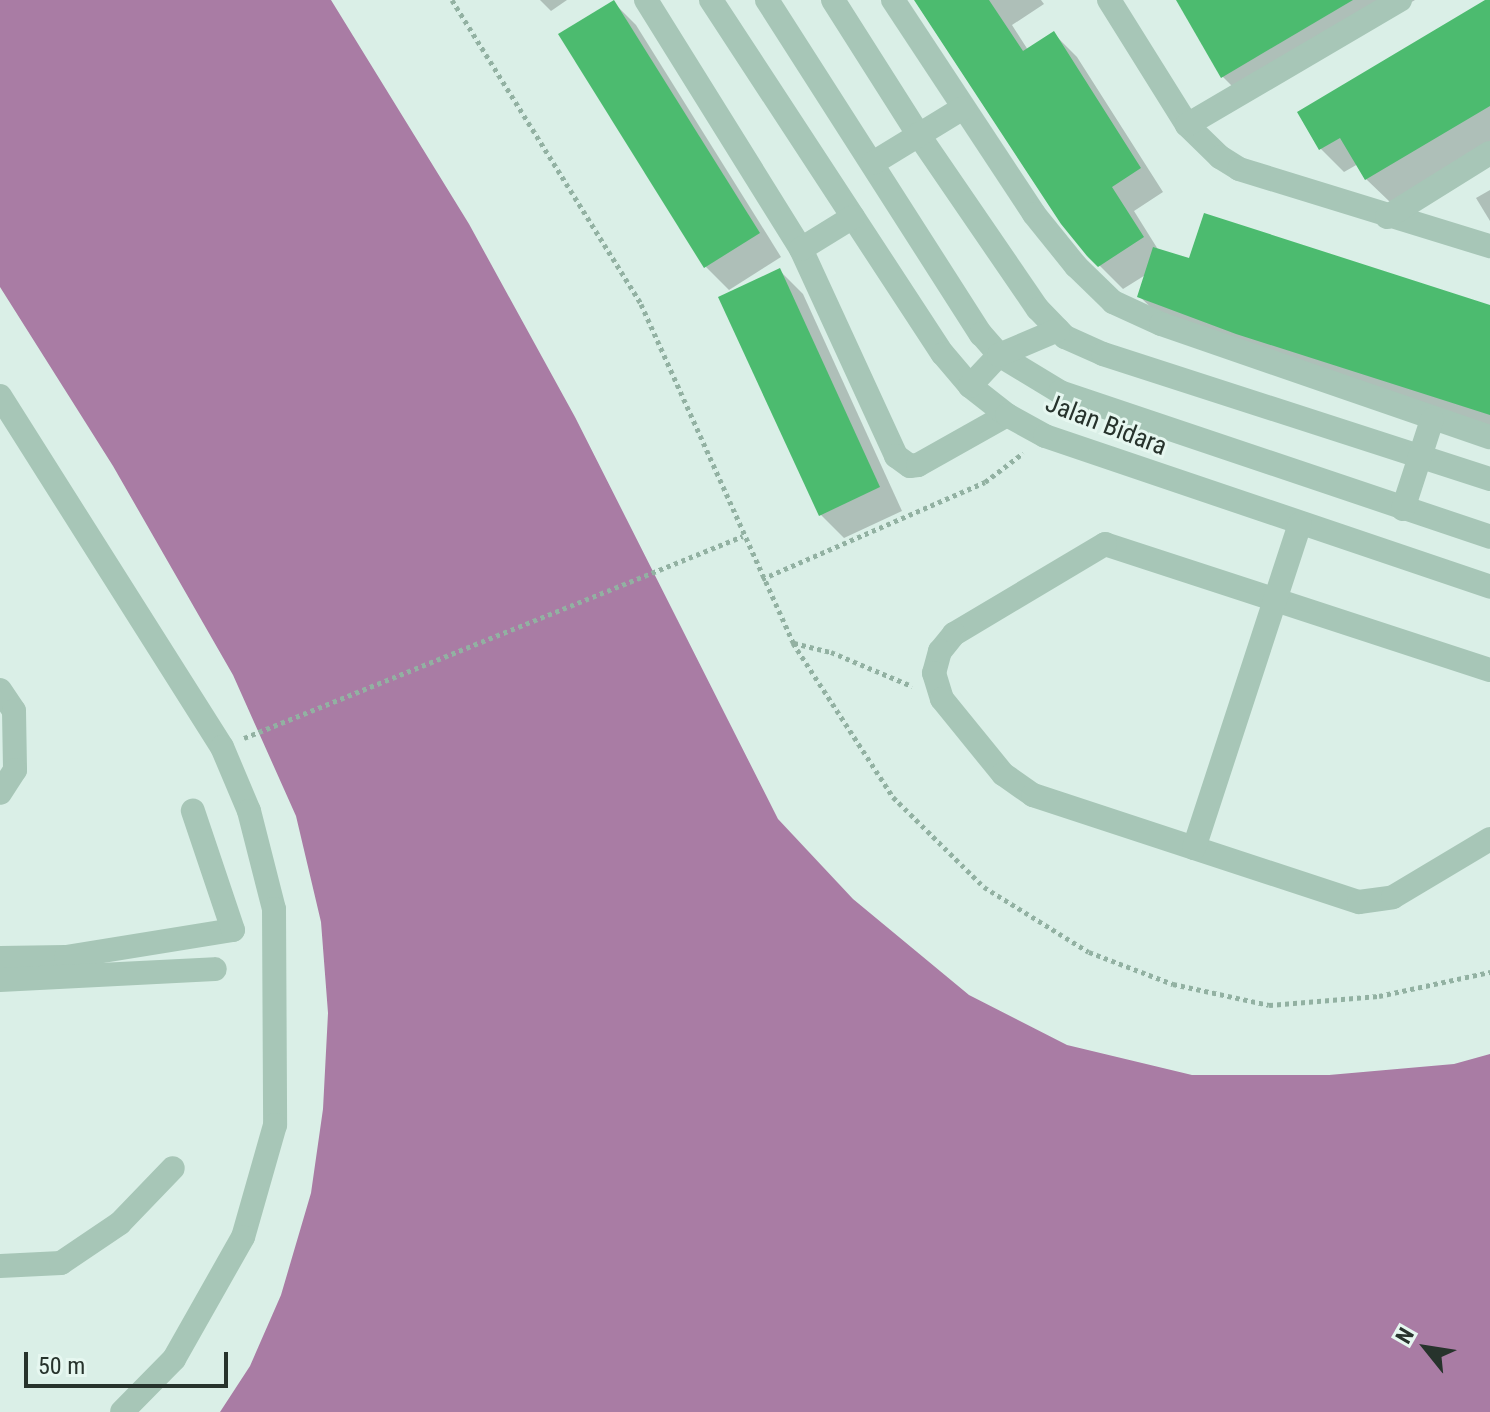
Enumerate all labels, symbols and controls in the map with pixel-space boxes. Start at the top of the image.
street label: Jalan Bidara [1041,388,1171,462]
north arrow [1386,1308,1466,1388]
text: N [1391,1324,1419,1348]
scale bar [28,1336,232,1386]
text: 50 m [38,1352,85,1380]

